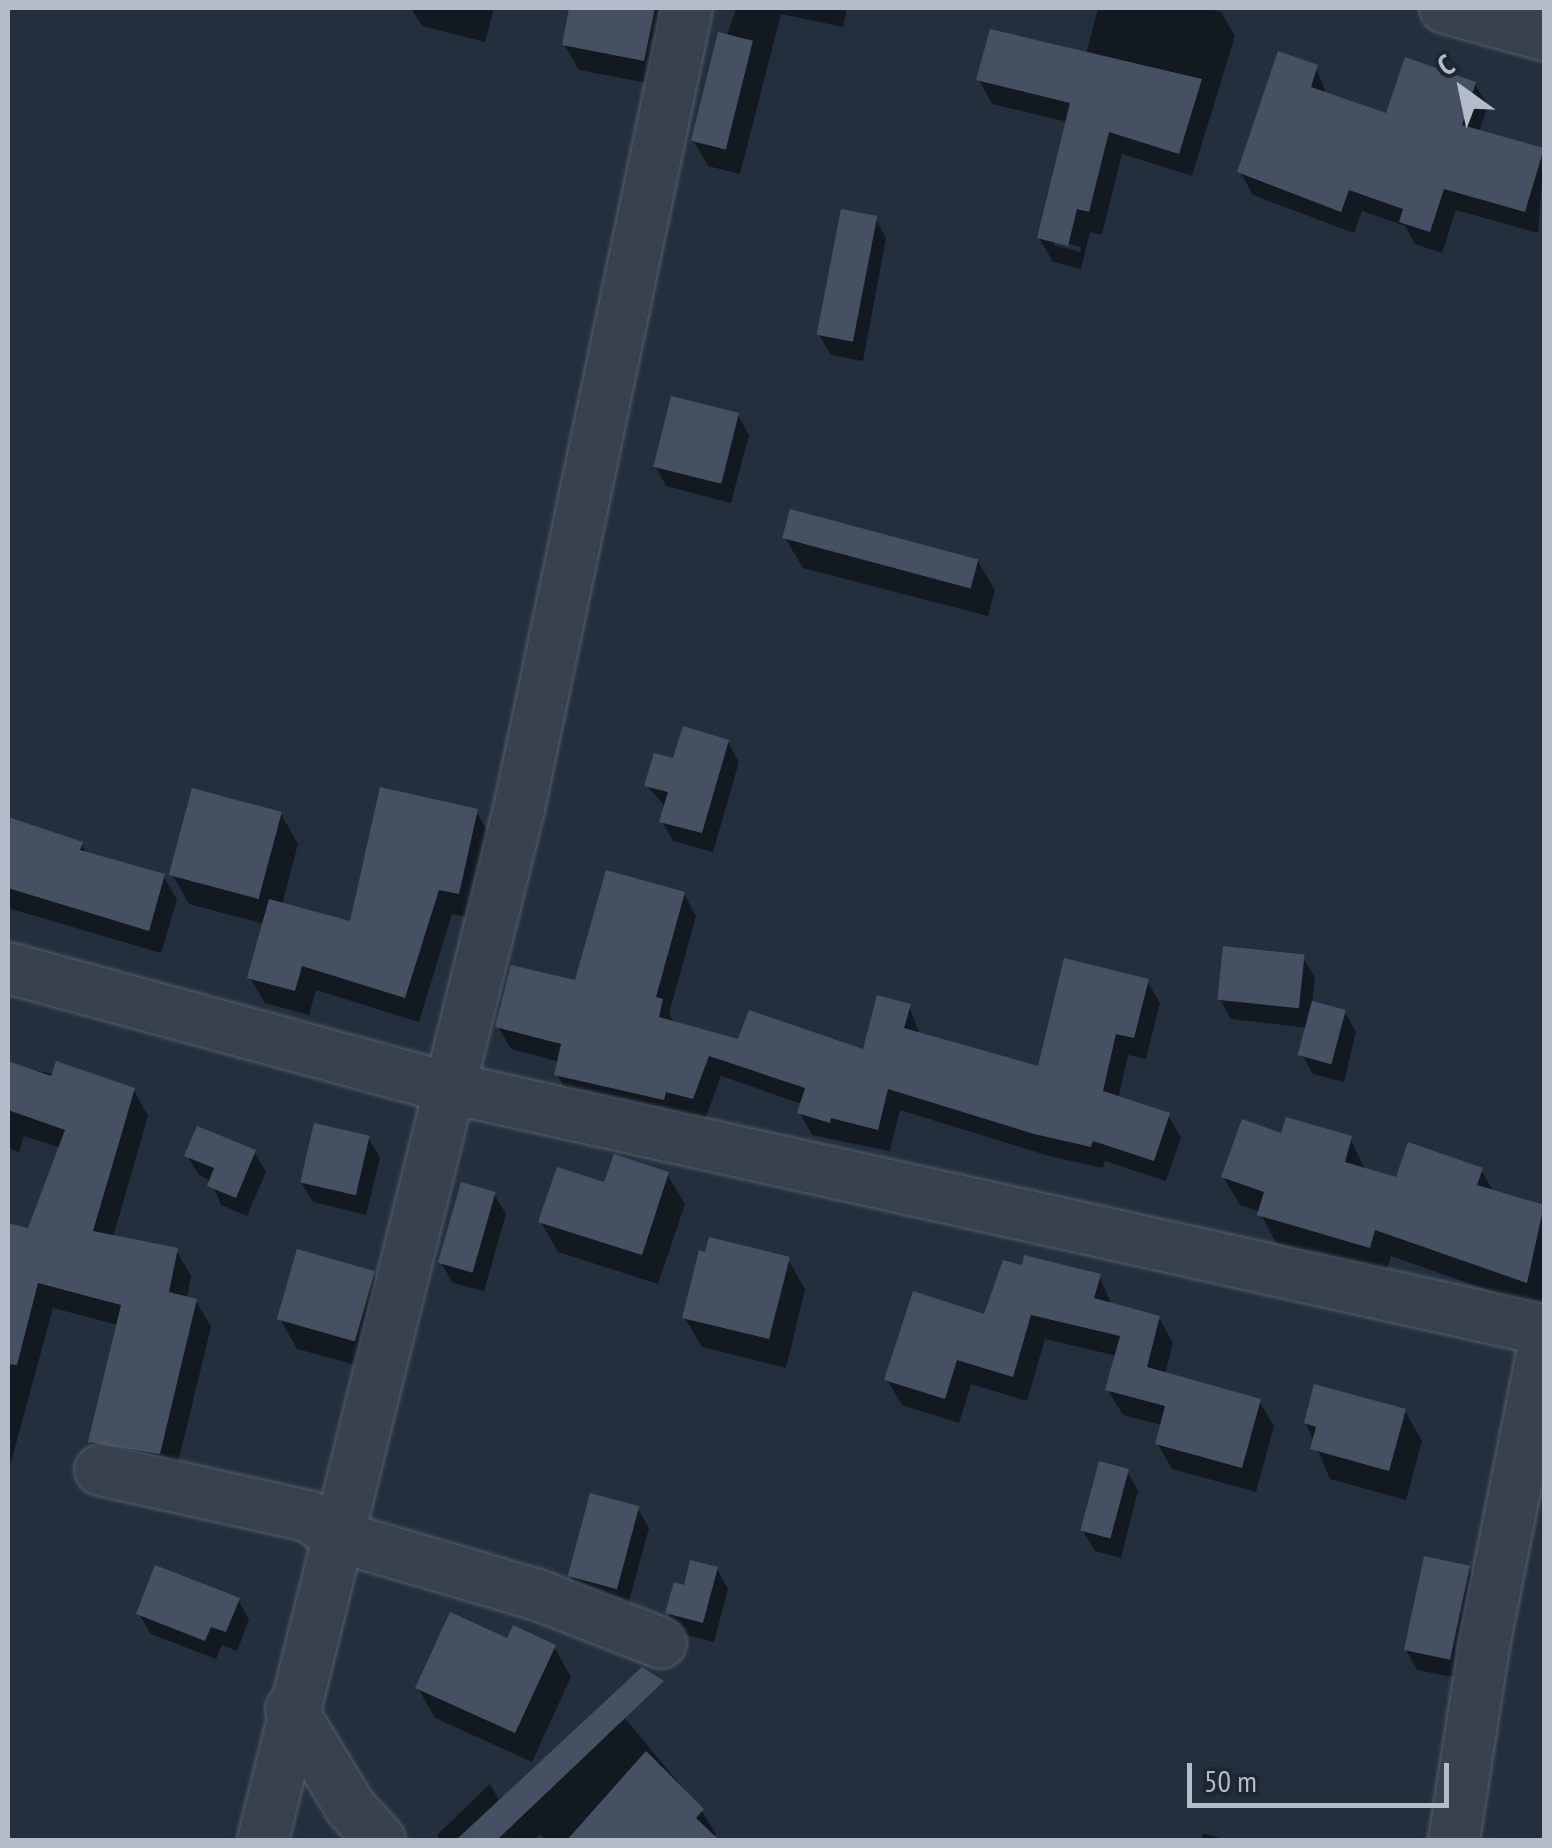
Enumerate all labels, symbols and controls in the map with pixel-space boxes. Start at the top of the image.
north arrow [1412,40,1512,140]
text: С [1430,45,1461,83]
scale bar [1192,1743,1454,1805]
text: 50 m [1204,1761,1257,1800]

